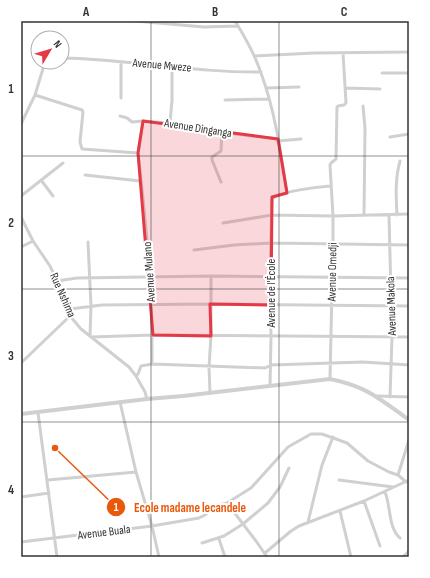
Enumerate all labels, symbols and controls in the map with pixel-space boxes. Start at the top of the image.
text: A [82,4,90,20]
text: B [212,4,218,20]
text: C [341,4,348,20]
north arrow [30,30,70,70]
text: N [51,38,64,51]
street label: Avenue Mweze [131,55,192,76]
text: 1 [8,81,14,97]
street label: Avenue Dinganga [162,116,233,141]
text: 2 [8,215,14,231]
street label: Avenue Mulano [140,241,159,304]
street label: Avenue Omedji [324,242,341,303]
street label: Avenue de l'École [264,258,279,328]
street label: Rue Nshima [46,270,79,320]
street label: Avenue Makola [383,276,400,337]
text: 3 [8,348,14,364]
text: 4 [8,482,14,498]
callout: Ecole madame lecandele [106,495,254,520]
text: 1 [114,500,119,515]
text: Ecole madame lecandele [134,500,247,516]
street label: Avenue Buala [76,522,132,543]

